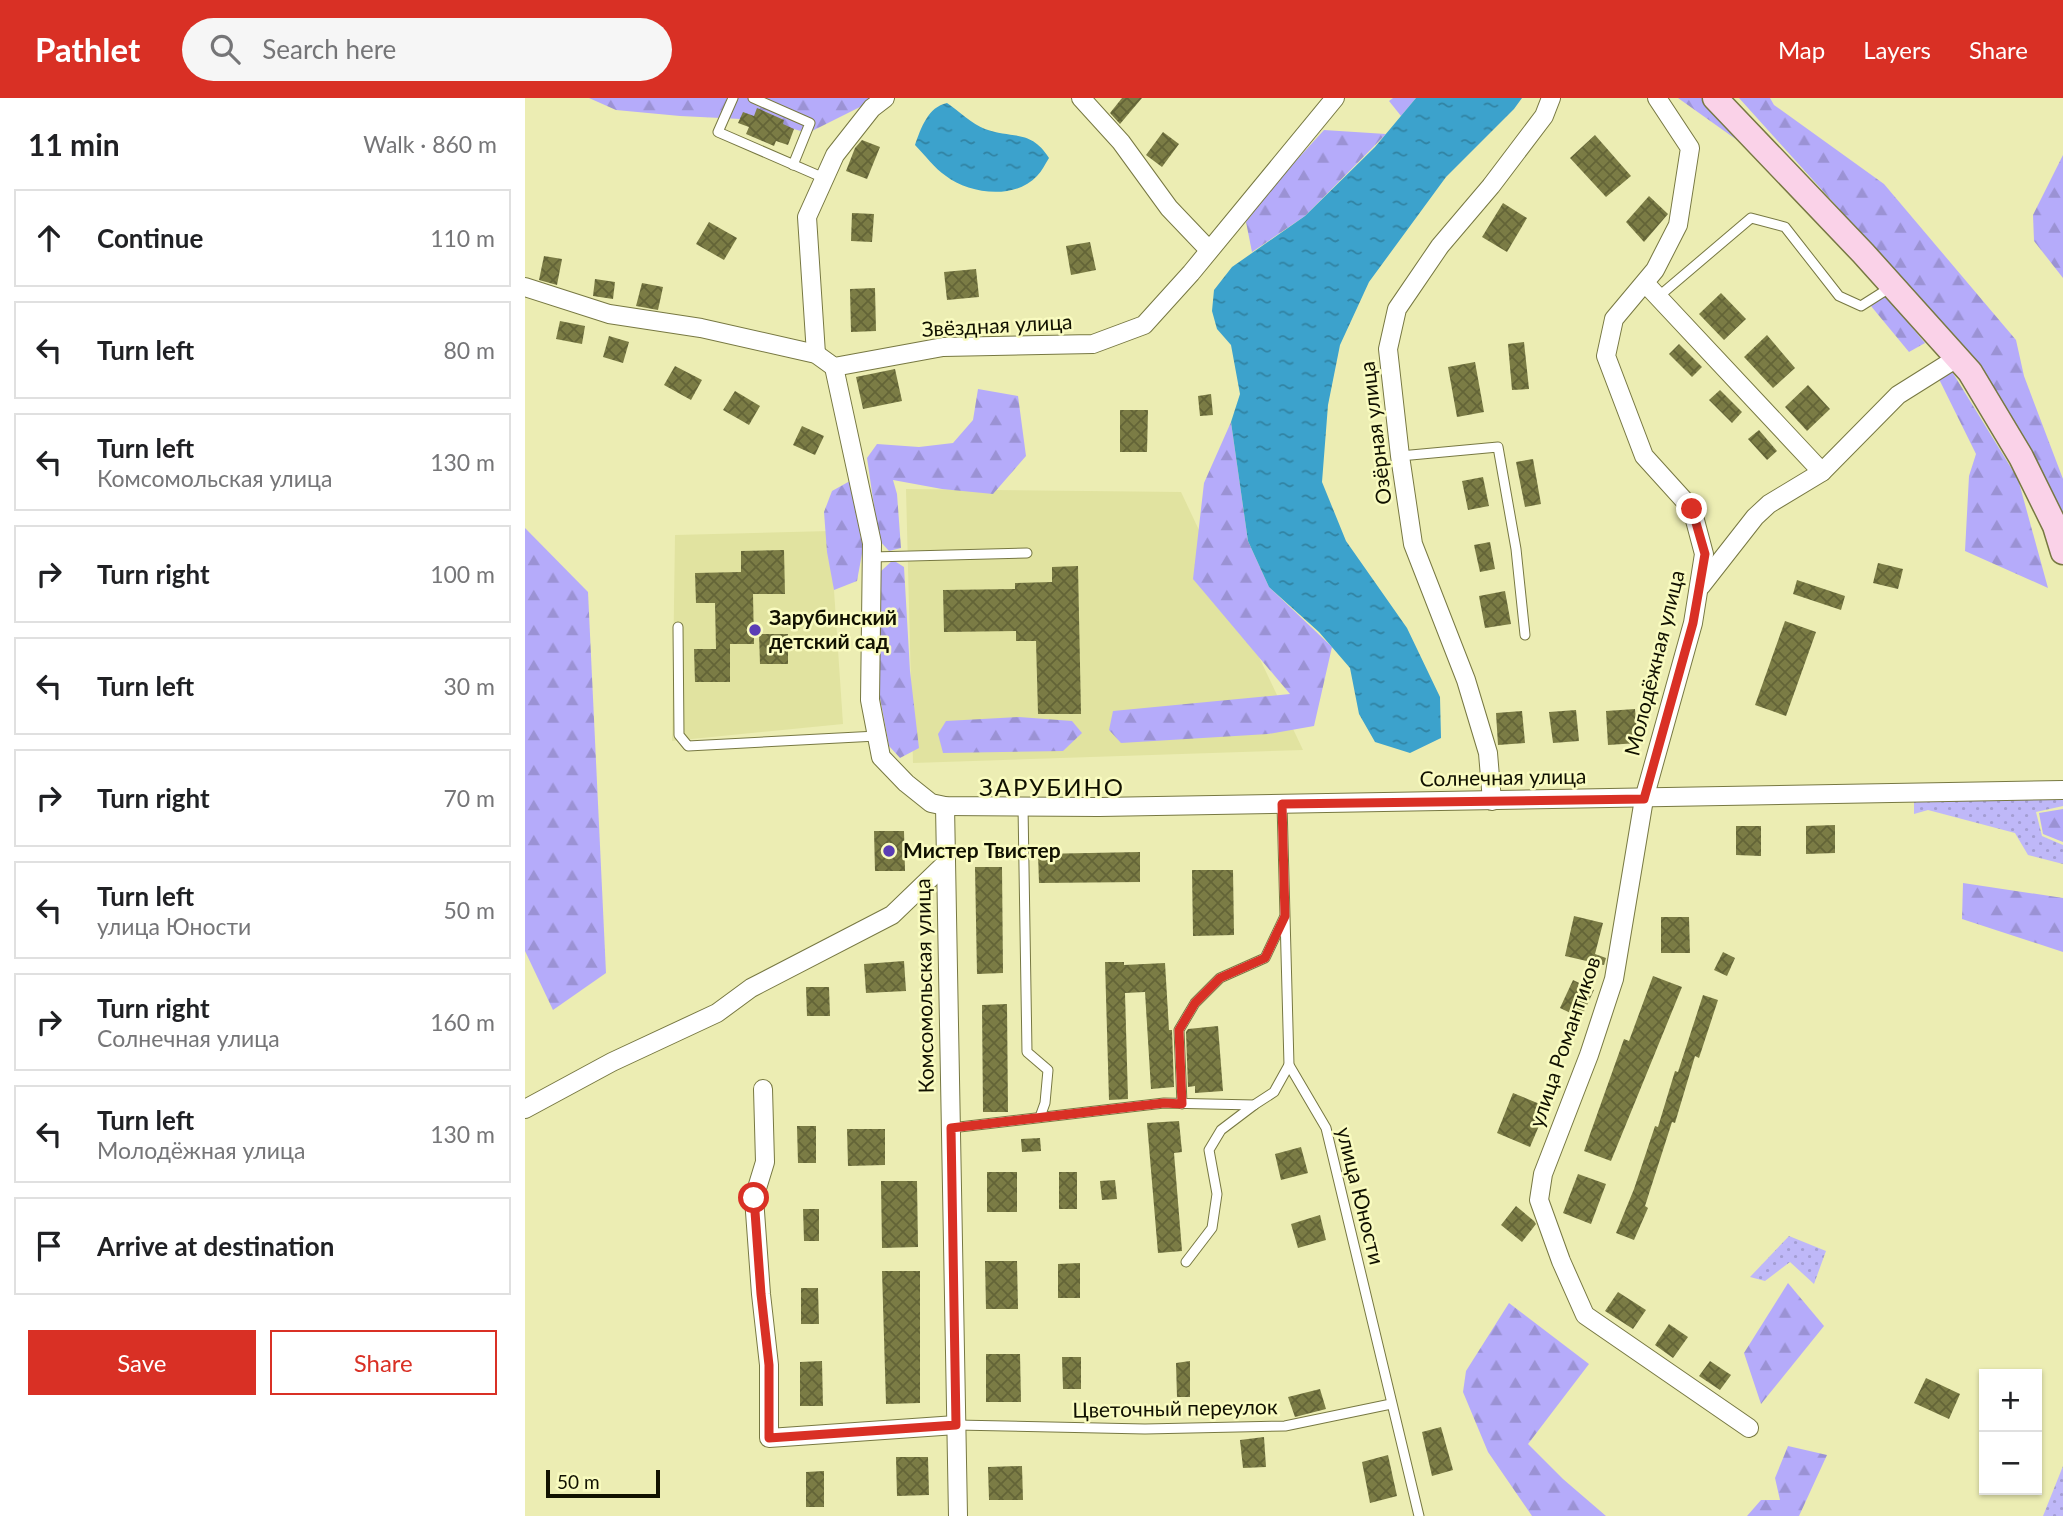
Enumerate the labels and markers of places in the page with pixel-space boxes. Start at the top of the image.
place label: Зарубинский детский сад [769,604,897,653]
marker: Зарубинский детский сад [747,622,763,638]
place label: Мистер Твистер [903,837,1061,862]
marker: Мистер Твистер [881,843,897,859]

